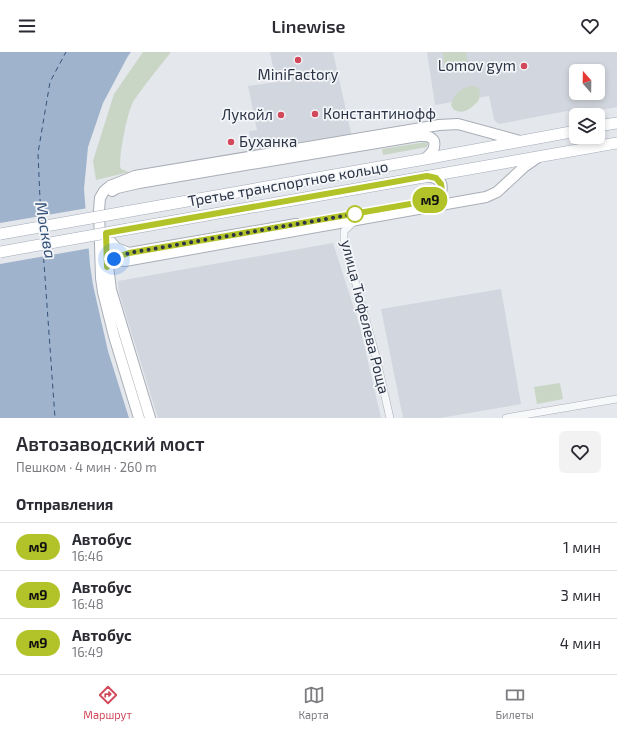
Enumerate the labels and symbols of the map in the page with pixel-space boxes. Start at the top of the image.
marker: MiniFactory [293,55,303,65]
place label: Lomov gym [438,56,516,74]
marker: Lomov gym [519,61,529,71]
north arrow [569,64,605,100]
place label: MiniFactory [258,65,338,83]
place label: Константинофф [323,104,436,122]
place label: Лукойл [221,105,273,124]
marker: Константинофф [310,109,320,119]
marker: Лукойл [276,110,286,120]
place label: Буханка [239,132,297,151]
marker: Буханка [226,137,236,147]
street label: Третье транспортное кольцо [186,157,389,210]
line badge: м9 [412,187,448,213]
water label: Москва [32,200,61,260]
unlabelled marker [346,205,364,223]
street label: улица Тюфелева Роща [337,238,394,396]
your location [104,249,124,269]

